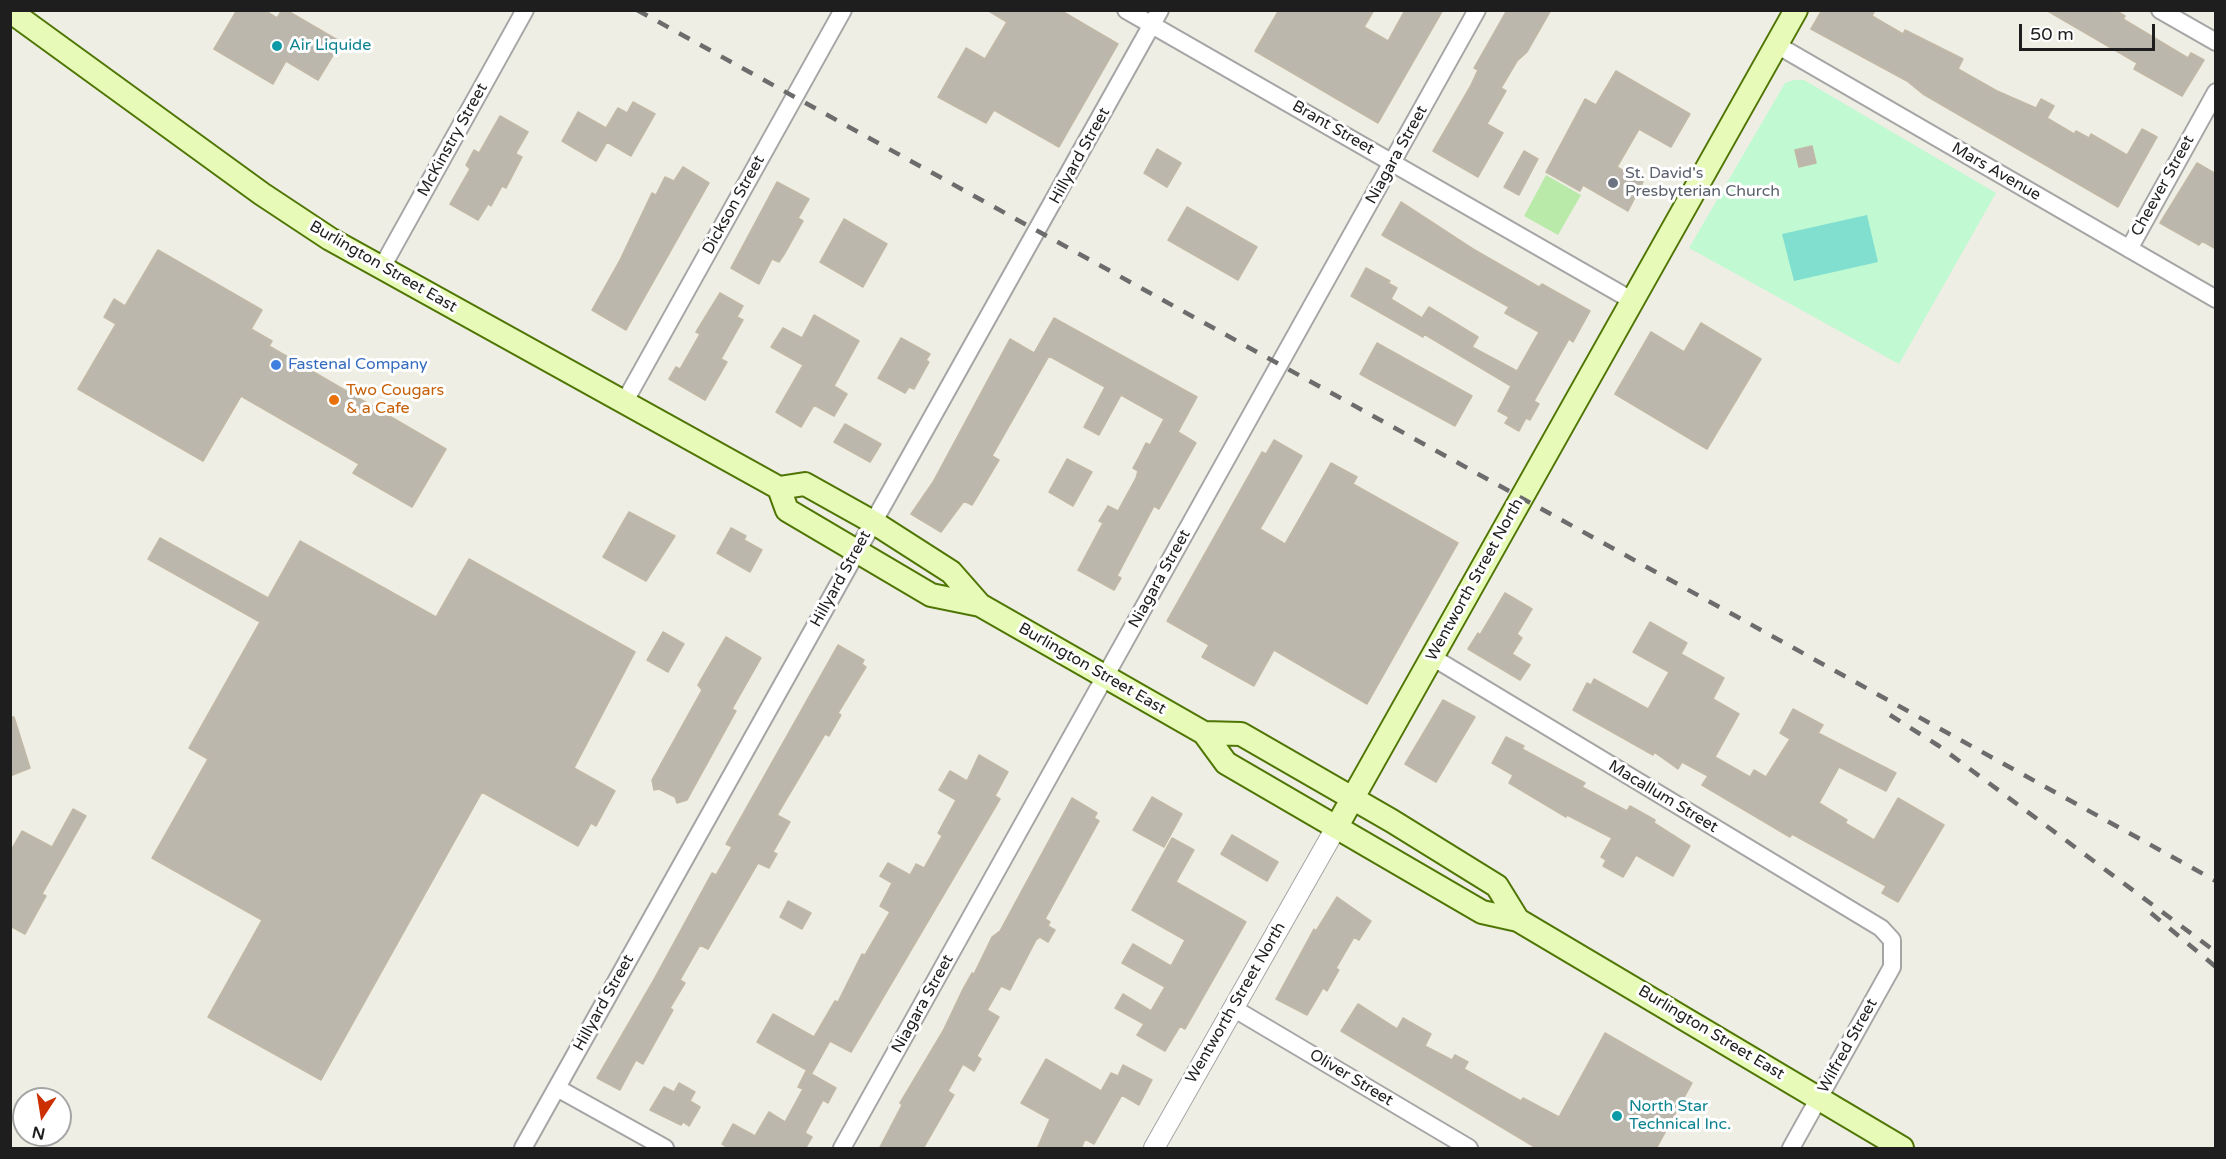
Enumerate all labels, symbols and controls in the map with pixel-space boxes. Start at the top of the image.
scale bar [2022,12,2158,50]
text: 50 m [2030,23,2074,45]
place label: Air Liquide [289,36,371,56]
marker: Air Liquide [270,39,284,53]
street label: McKinstry Street [414,80,492,200]
street label: Brant Street [1289,97,1377,159]
street label: Niagara Street [1362,102,1432,208]
street label: Hillyard Street [1046,104,1114,208]
street label: Cheever Street [2127,132,2199,240]
street label: Mars Avenue [1948,139,2044,205]
street label: Dickson Street [699,152,769,258]
place label: St. David's Presbyterian Church [1625,164,1780,202]
marker: St. David's Presbyterian Church [1606,176,1620,190]
street label: Burlington Street East [306,217,460,317]
place label: Fastenal Company [288,355,428,375]
marker: Fastenal Company [269,358,283,372]
place label: Two Cougars & a Cafe [346,381,444,419]
marker: Two Cougars & a Cafe [327,393,341,407]
street label: Wentworth Street North [1422,495,1528,665]
street label: Niagara Street [1125,526,1195,632]
street label: Hillyard Street [807,527,875,631]
street label: Burlington Street East [1015,619,1169,719]
street label: Macallum Street [1605,757,1721,837]
street label: Wentworth Street North [1182,919,1290,1087]
street label: Hillyard Street [570,951,638,1055]
street label: Niagara Street [888,951,958,1057]
street label: Burlington Street East [1634,982,1788,1084]
street label: Wilfred Street [1814,995,1882,1097]
street label: Oliver Street [1306,1045,1396,1111]
north arrow [12,1087,72,1147]
place label: North Star Technical Inc. [1629,1097,1731,1135]
marker: North Star Technical Inc. [1610,1109,1624,1123]
text: N [30,1122,47,1144]

